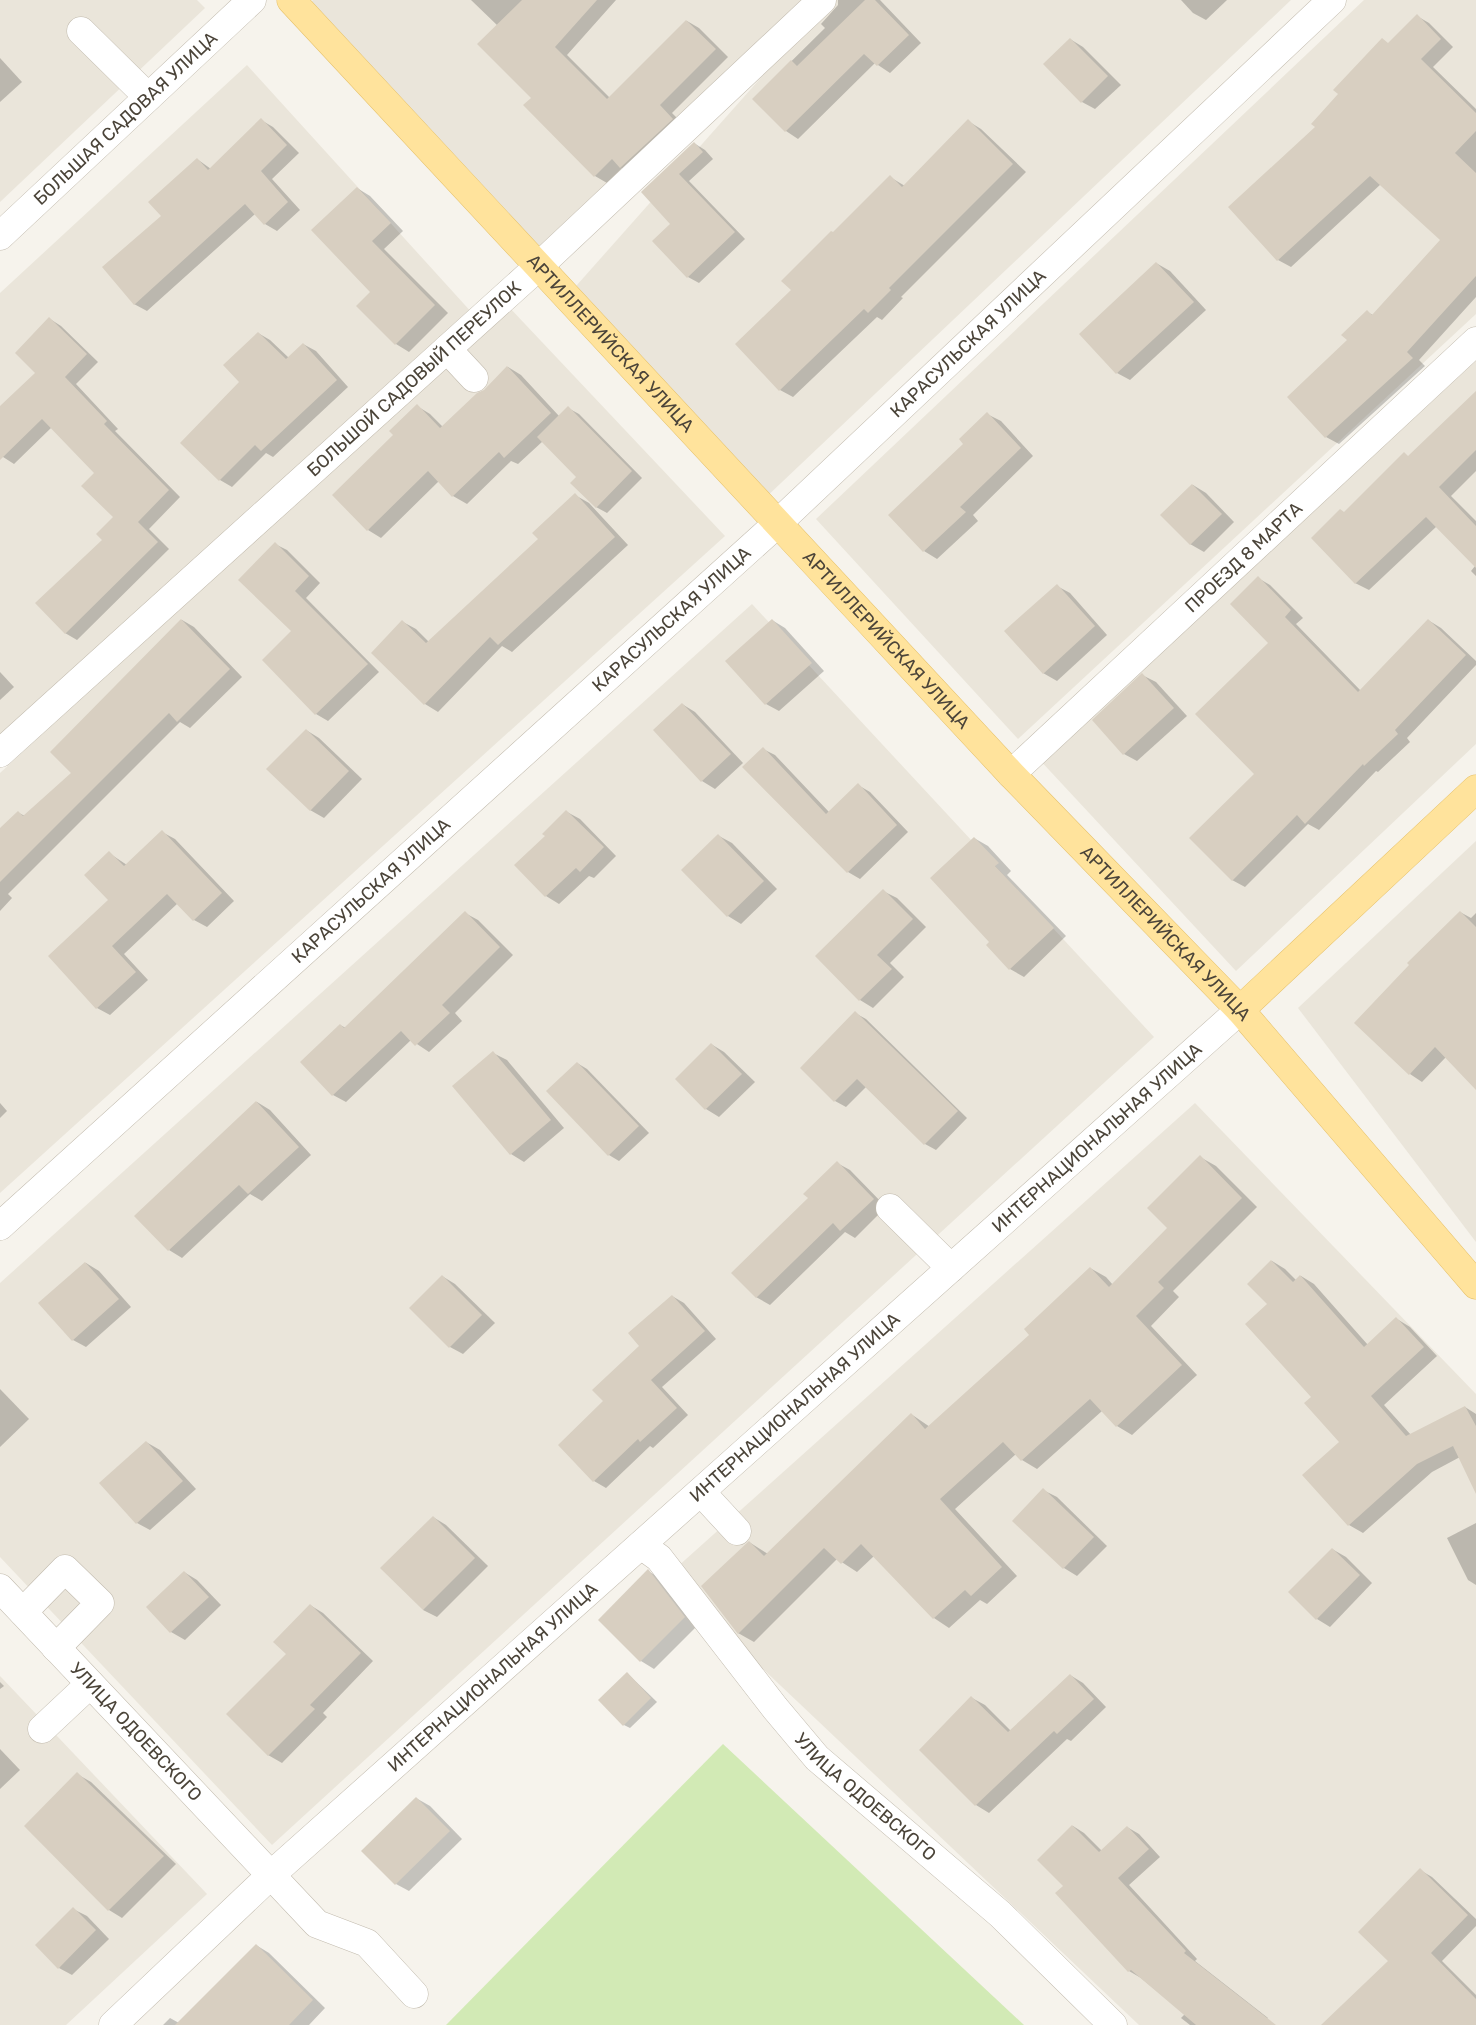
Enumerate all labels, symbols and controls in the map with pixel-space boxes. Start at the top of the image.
street label: БОЛЬШАЯ САДОВАЯ УЛИЦА [29,27,222,210]
street label: АРТИЛЛЕРИЙСКАЯ УЛИЦА [522,250,699,437]
street label: КАРАСУЛЬСКАЯ УЛИЦА [886,265,1051,422]
street label: БОЛЬШОЙ САДОВЫЙ ПЕРЕУЛОК [303,277,526,481]
street label: ПРОЕЗД 8 МАРТА [1181,497,1307,617]
street label: КАРАСУЛЬСКАЯ УЛИЦА [588,542,755,696]
street label: АРТИЛЛЕРИЙСКАЯ УЛИЦА [798,546,974,734]
street label: КАРАСУЛЬСКАЯ УЛИЦА [287,813,455,968]
street label: АРТИЛЛЕРИЙСКАЯ УЛИЦА [1076,841,1255,1025]
street label: ИНТЕРНАЦИОНАЛЬНАЯ УЛИЦА [987,1038,1206,1237]
street label: ИНТЕРНАЦИОНАЛЬНАЯ УЛИЦА [685,1308,904,1507]
street label: ИНТЕРНАЦИОНАЛЬНАЯ УЛИЦА [383,1578,602,1776]
street label: УЛИЦА ОДОЕВСКОГО [65,1658,206,1806]
street label: УЛИЦА ОДОЕВСКОГО [790,1728,941,1866]

